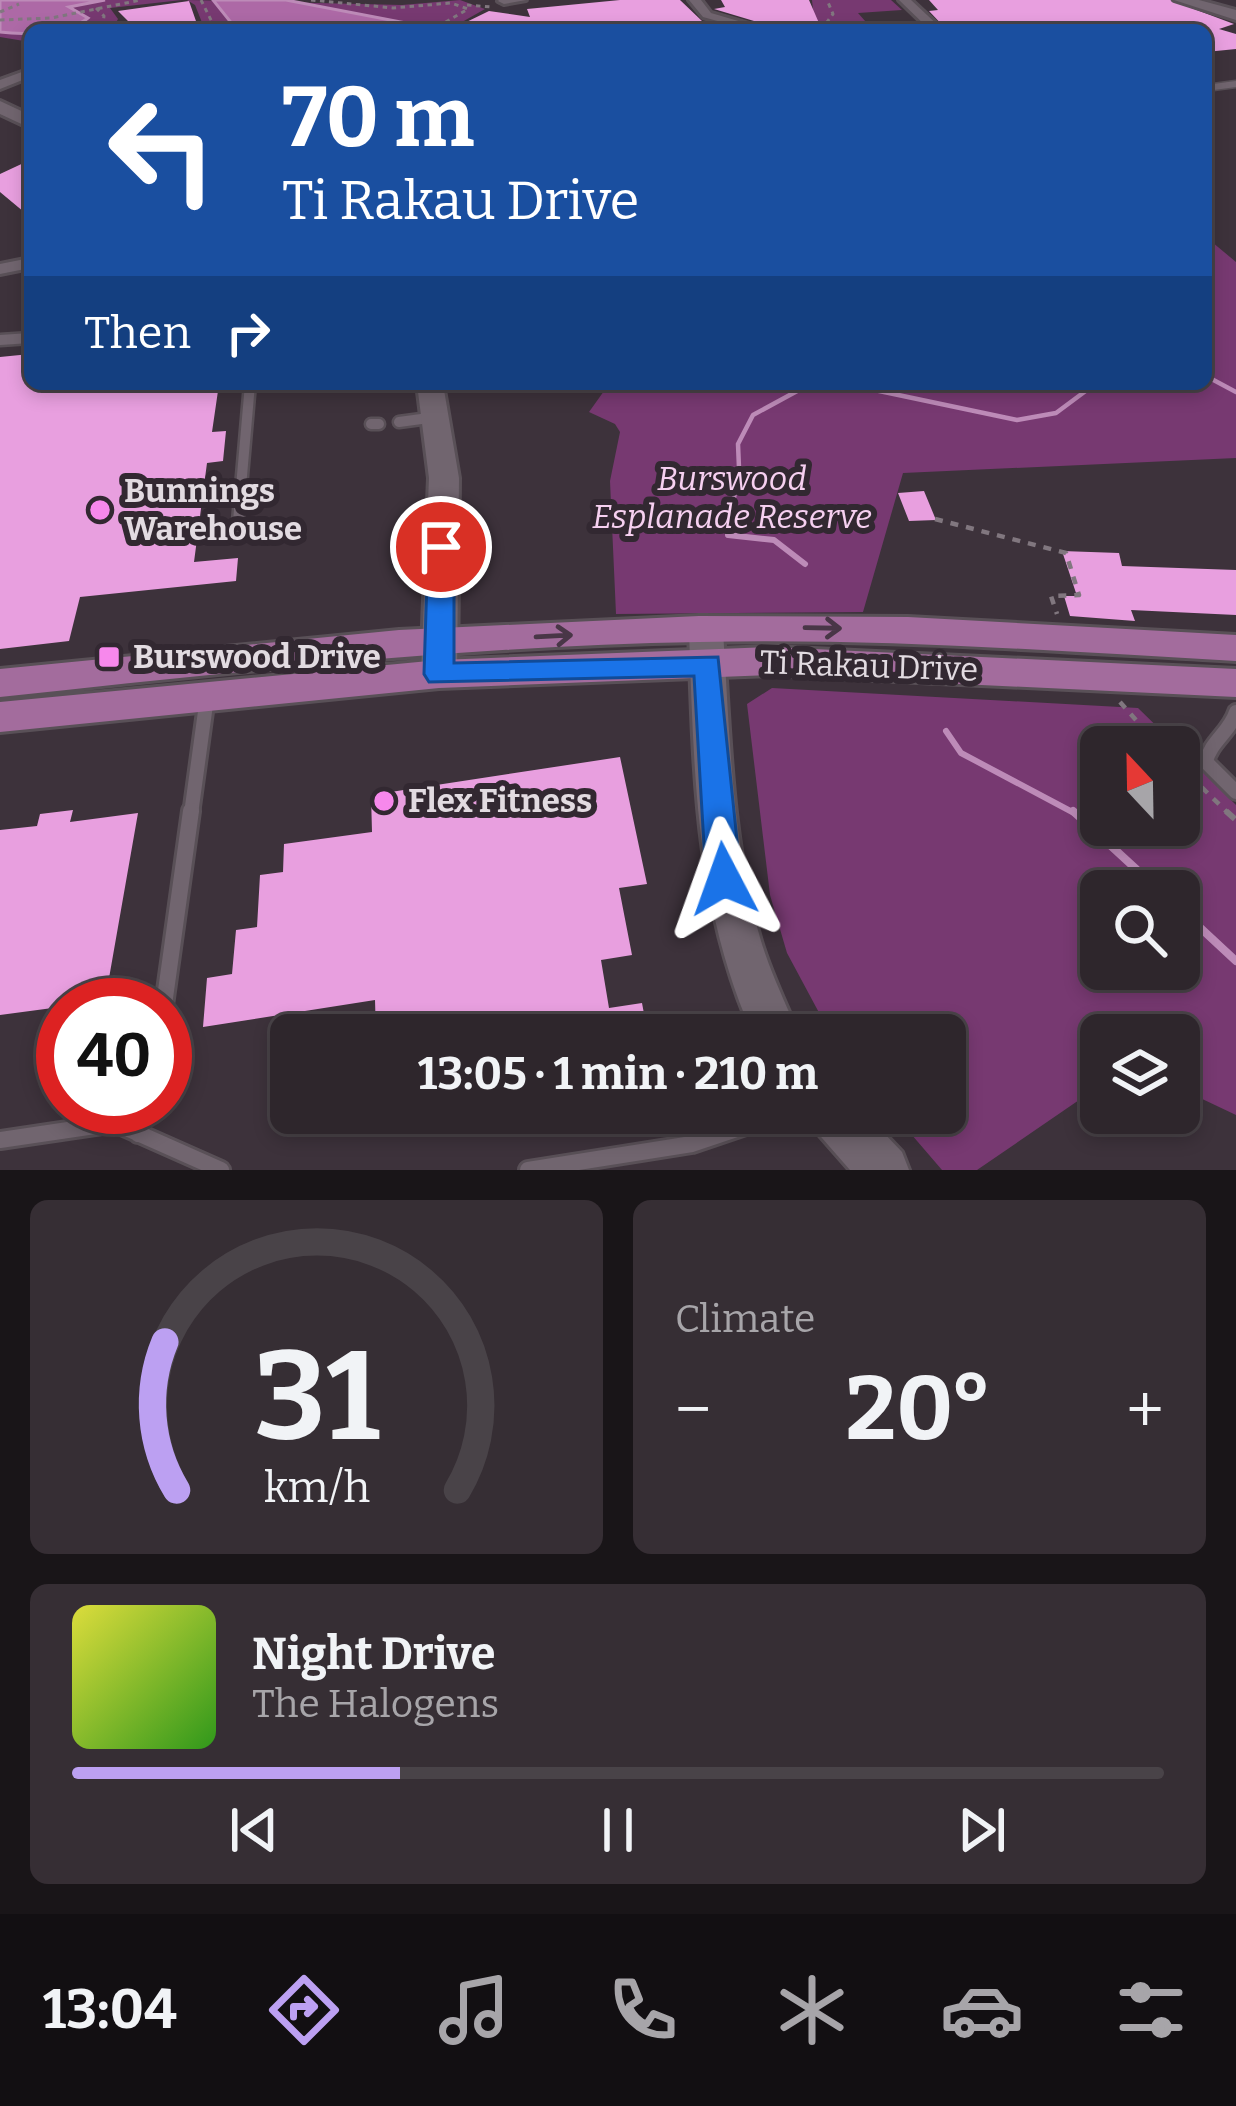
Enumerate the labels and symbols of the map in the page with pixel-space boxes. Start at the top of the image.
park label: Burswood Esplanade Reserve [592,459,872,537]
place label: Bunnings Warehouse [124,471,302,549]
pin [390,496,492,598]
marker: Bunnings Warehouse [87,497,113,523]
one-way arrow [803,617,842,640]
one-way arrow [534,624,573,647]
place label: Burswood Drive [133,637,381,677]
street label: Ti Rakau Drive [759,642,979,690]
marker: Burswood Drive [96,644,122,670]
north arrow [1080,726,1200,846]
place label: Flex Fitness [408,781,592,821]
marker: Flex Fitness [371,788,397,814]
position arrow [661,816,787,942]
speed limit sign: 40 [36,978,192,1134]

